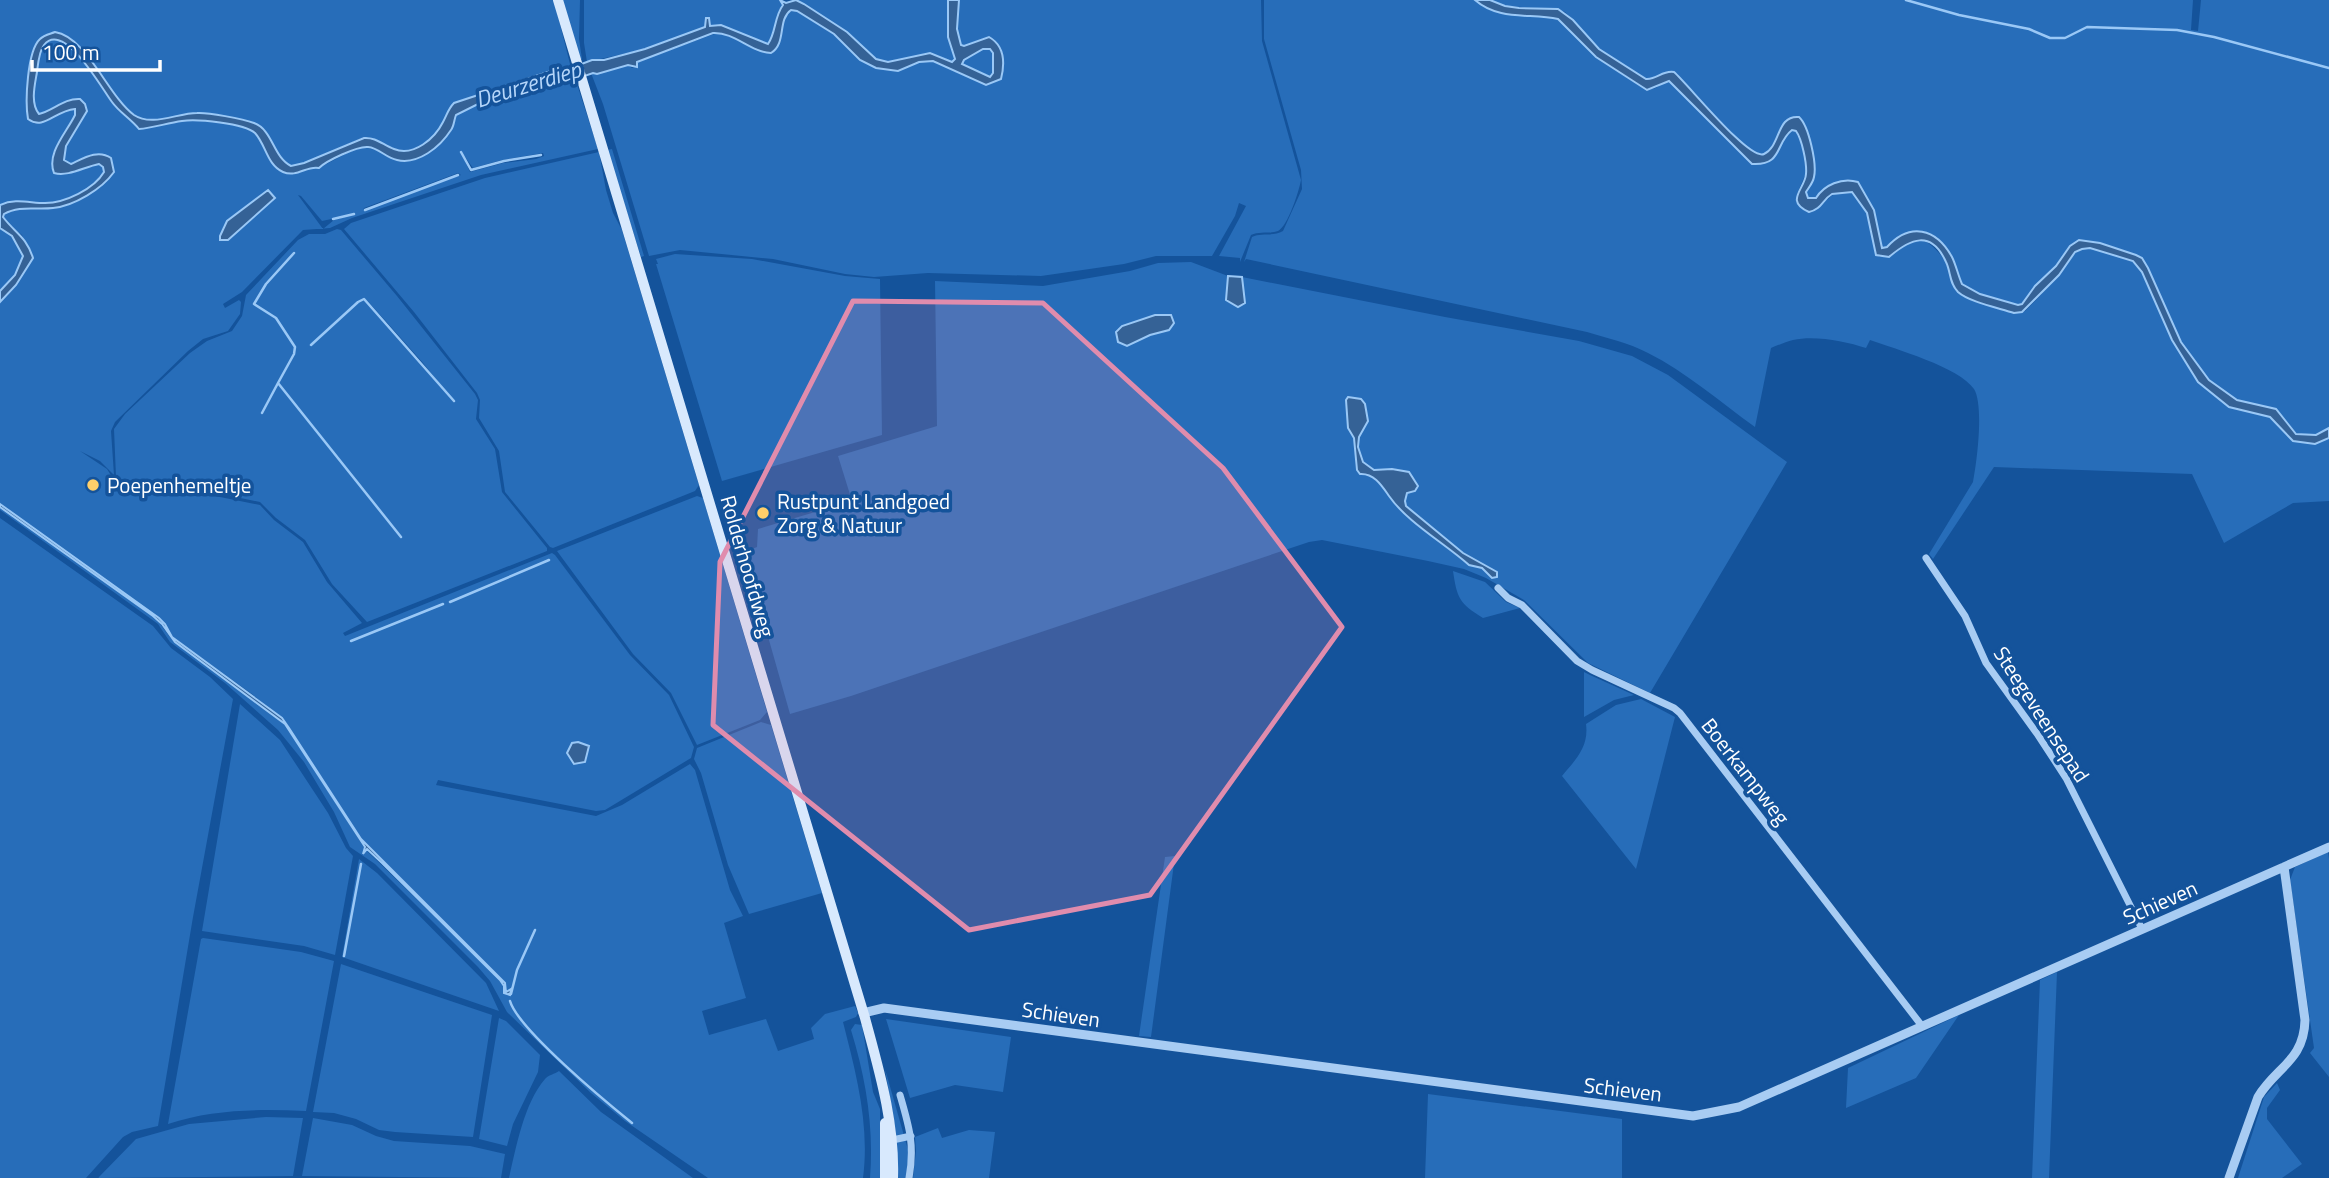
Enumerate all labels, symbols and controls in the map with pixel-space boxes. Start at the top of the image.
scale bar [32,28,159,72]
text: 100 m [42,36,99,68]
water label: Deurzerdiep [471,51,587,117]
place label: Poepenhemeltje [107,469,251,501]
marker: Poepenhemeltje [85,477,101,493]
place label: Rustpunt Landgoed Zorg & Natuur [777,485,950,541]
street label: Rolderhoofdweg [712,491,784,641]
marker: Rustpunt Landgoed Zorg & Natuur [755,505,771,521]
street label: Steegeveensepad [1986,640,2098,788]
street label: Boerkampweg [1694,711,1798,832]
street label: Schieven [2118,871,2202,933]
street label: Schieven [1020,993,1102,1035]
street label: Schieven [1582,1068,1664,1110]

